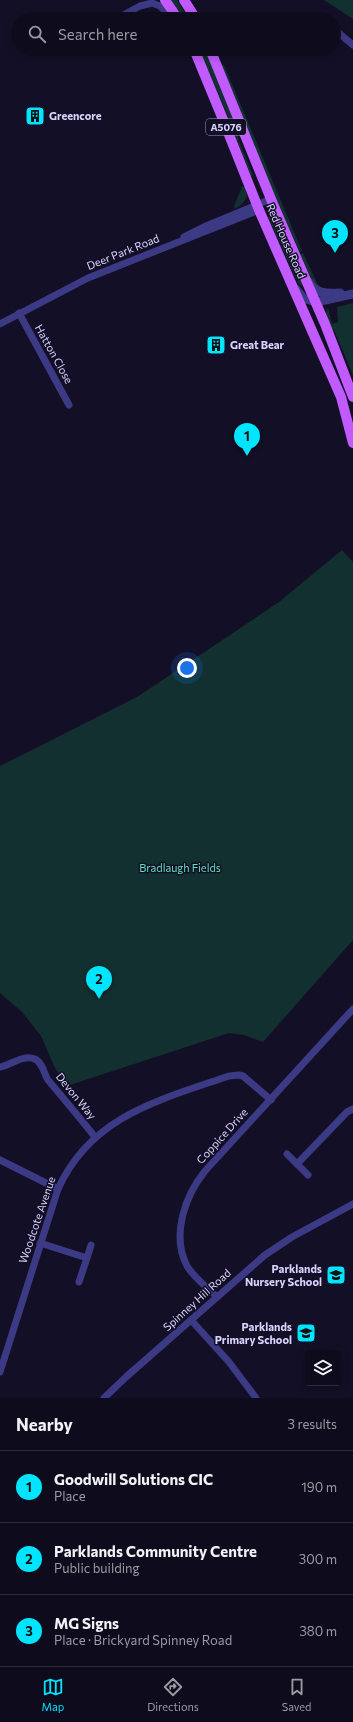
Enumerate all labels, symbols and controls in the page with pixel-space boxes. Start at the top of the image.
search box [12,12,341,56]
icon: search [26,23,48,45]
text: Search here [58,25,137,43]
building icon: Greencore [24,105,46,127]
place label: Greencore [49,109,102,122]
road number: A5076 [206,119,246,135]
street label: Red House Road [264,201,309,280]
pin: 3 [322,220,348,253]
street label: Deer Park Road [85,231,161,272]
street label: Hatton Close [33,322,76,386]
building icon: Great Bear [205,334,227,356]
place label: Great Bear [230,338,285,351]
pin: 1 [234,423,260,456]
your location [177,658,197,678]
park label: Bradlaugh Fields [139,861,221,874]
pin: 2 [86,966,112,999]
street label: Devon Way [54,1070,99,1122]
street label: Coppice Drive [193,1105,250,1166]
street label: Woodcote Avenue [16,1175,58,1265]
place label: Parklands Nursery School [245,1262,322,1288]
school or university icon: Parklands Nursery School [325,1264,347,1286]
street label: Spinney Hill Road [160,1266,233,1333]
place label: Parklands Primary School [215,1320,292,1346]
school or university icon: Parklands Primary School [295,1322,317,1344]
map controls [305,1350,341,1386]
button: layers [305,1350,341,1386]
text: Nearby [16,1414,73,1435]
text: 3 results [288,1416,337,1432]
text: Goodwill Solutions CIC [54,1470,213,1488]
text: 1 [26,1479,32,1495]
text: 190 m [301,1479,337,1495]
text: Place [54,1488,86,1504]
text: Parklands Community Centre [54,1542,257,1560]
text: 2 [25,1551,33,1567]
text: 300 m [299,1551,337,1567]
text: Public building [54,1560,140,1576]
text: MG Signs [54,1614,119,1632]
text: 3 [25,1623,33,1639]
text: 380 m [299,1623,337,1639]
text: Place · Brickyard Spinney Road [54,1632,232,1648]
tab: Map [42,1676,64,1713]
tab: Directions [147,1676,199,1713]
tab: Saved [282,1676,311,1713]

